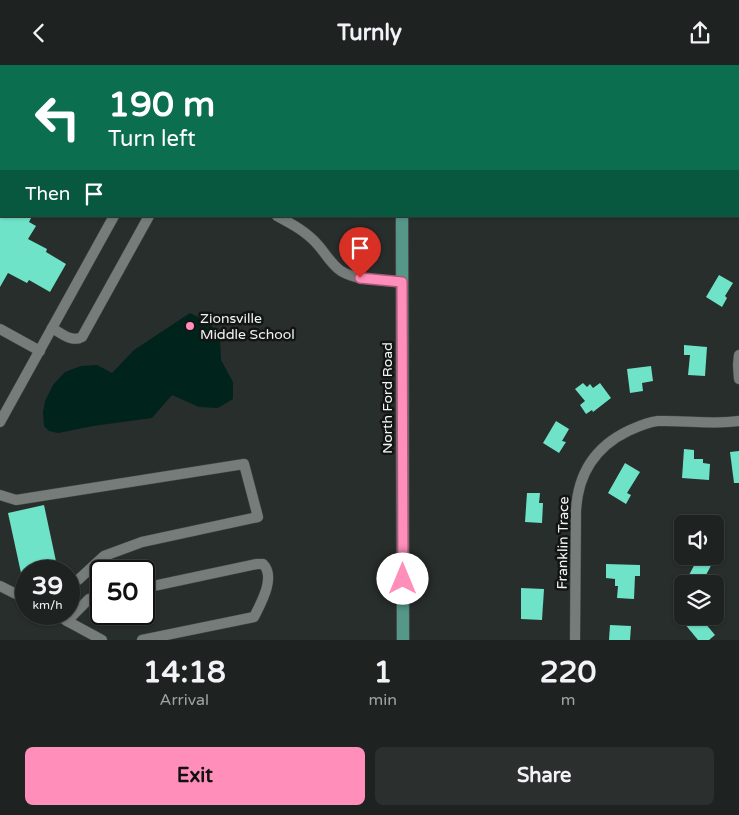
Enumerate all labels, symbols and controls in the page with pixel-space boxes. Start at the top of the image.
icon: back [25,19,53,47]
icon: share [686,19,714,47]
text: Turnly [337,20,402,46]
text: 190 m [108,84,215,126]
icon: left [25,85,90,150]
text: Turn left [108,126,196,152]
icon: arrive [80,180,108,208]
text: Then [25,183,70,205]
pin [339,227,381,278]
icon: arrive [346,234,374,262]
place label: Zionsville Middle School [200,310,295,343]
marker: Zionsville Middle School [184,320,196,332]
street label: North Ford Road [379,342,396,454]
street label: Franklin Trace [554,496,572,590]
map controls [674,515,724,625]
button: sound [674,515,724,565]
position arrow [376,552,428,604]
speed limit sign: 50 [90,560,155,625]
text: 39 [32,571,63,601]
button: layers [674,575,724,625]
text: km/h [32,598,63,612]
text: 14:18 [143,654,226,691]
text: 1 [373,654,392,691]
text: 220 [540,654,596,691]
text: Arrival [160,690,209,710]
text: min [369,690,397,710]
text: m [561,690,575,710]
button: Exit [25,747,365,805]
button: Share [375,747,714,805]

